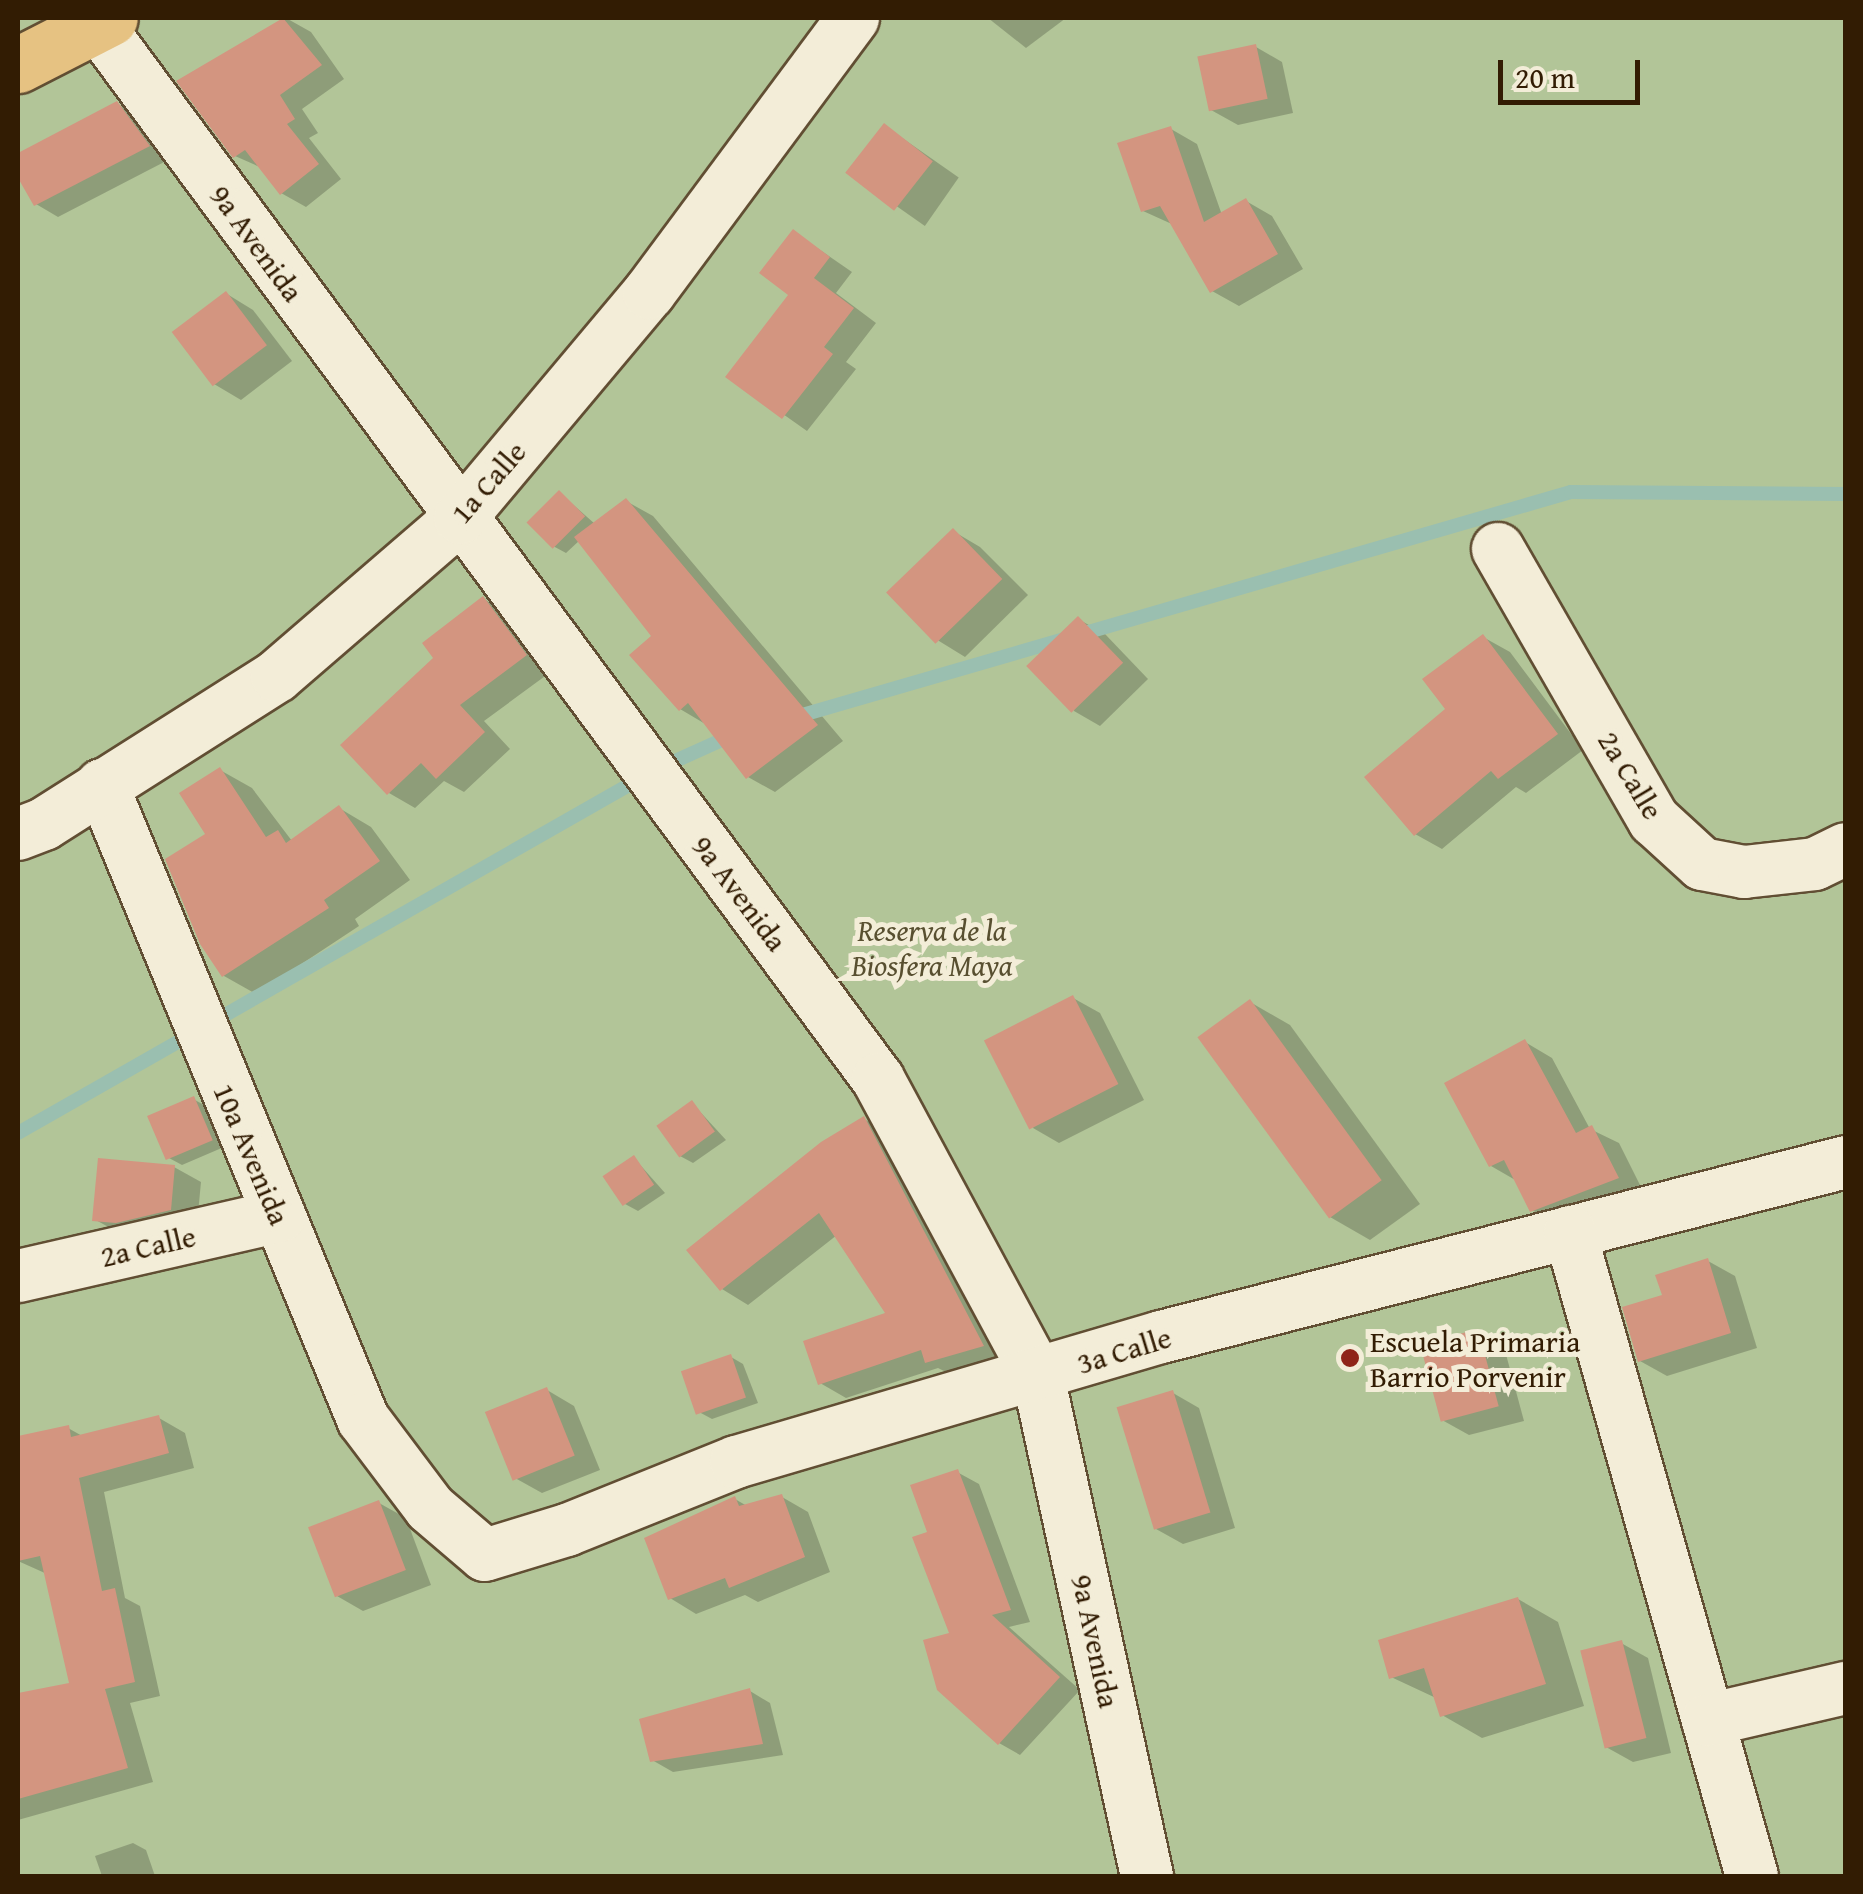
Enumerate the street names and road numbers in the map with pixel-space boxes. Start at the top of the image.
street label: 9a Avenida [203,178,311,308]
street label: 1a Calle [443,434,533,530]
street label: 2a Calle [1591,724,1671,826]
street label: 9a Avenida [685,828,795,958]
street label: 10a Avenida [206,1078,298,1230]
street label: 2a Calle [97,1218,199,1274]
street label: 3a Calle [1073,1319,1175,1381]
street label: 9a Avenida [1064,1571,1128,1711]

